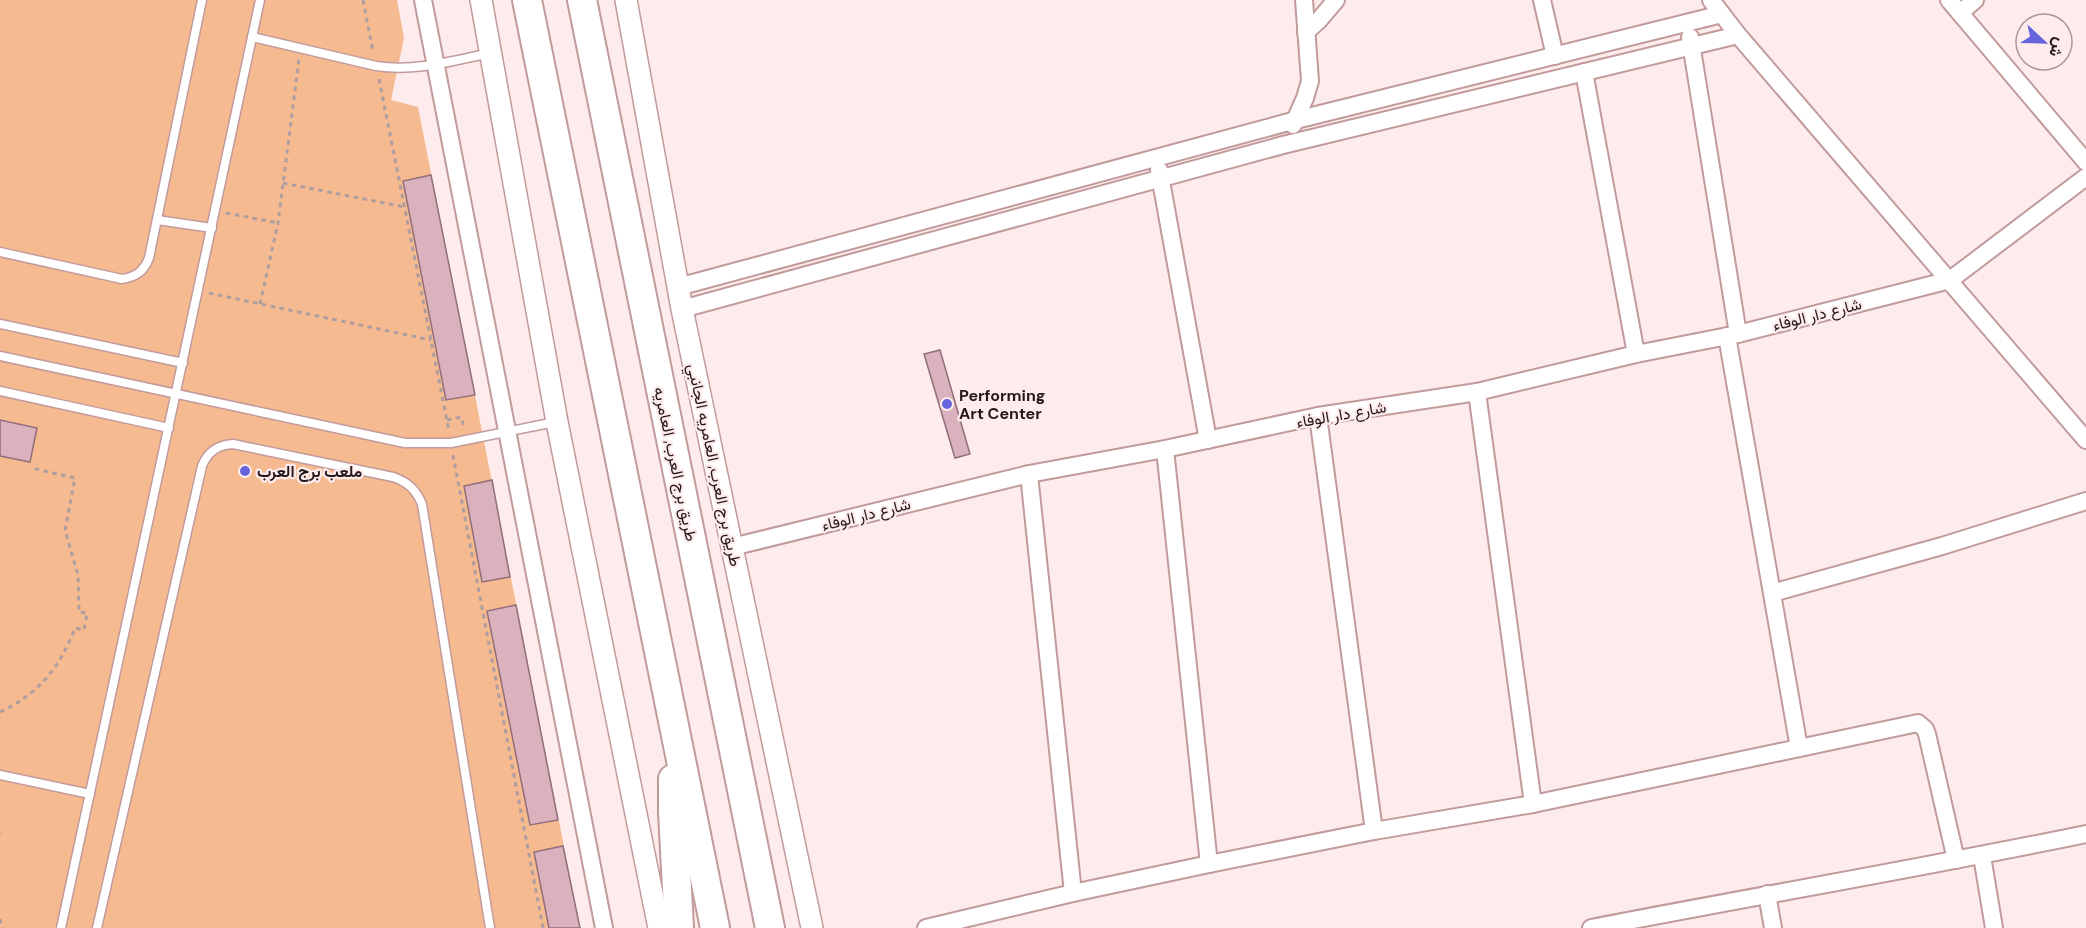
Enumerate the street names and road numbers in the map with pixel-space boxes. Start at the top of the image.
street label: شارع دار الوفاء [1770,293,1864,337]
street label: طريق برج العرب, العامريه الجانبي [680,362,746,569]
street label: طريق برج العرب, العامريه [648,385,702,543]
street label: شارع دار الوفاء [1294,396,1388,434]
street label: شارع دار الوفاء [819,493,913,537]

